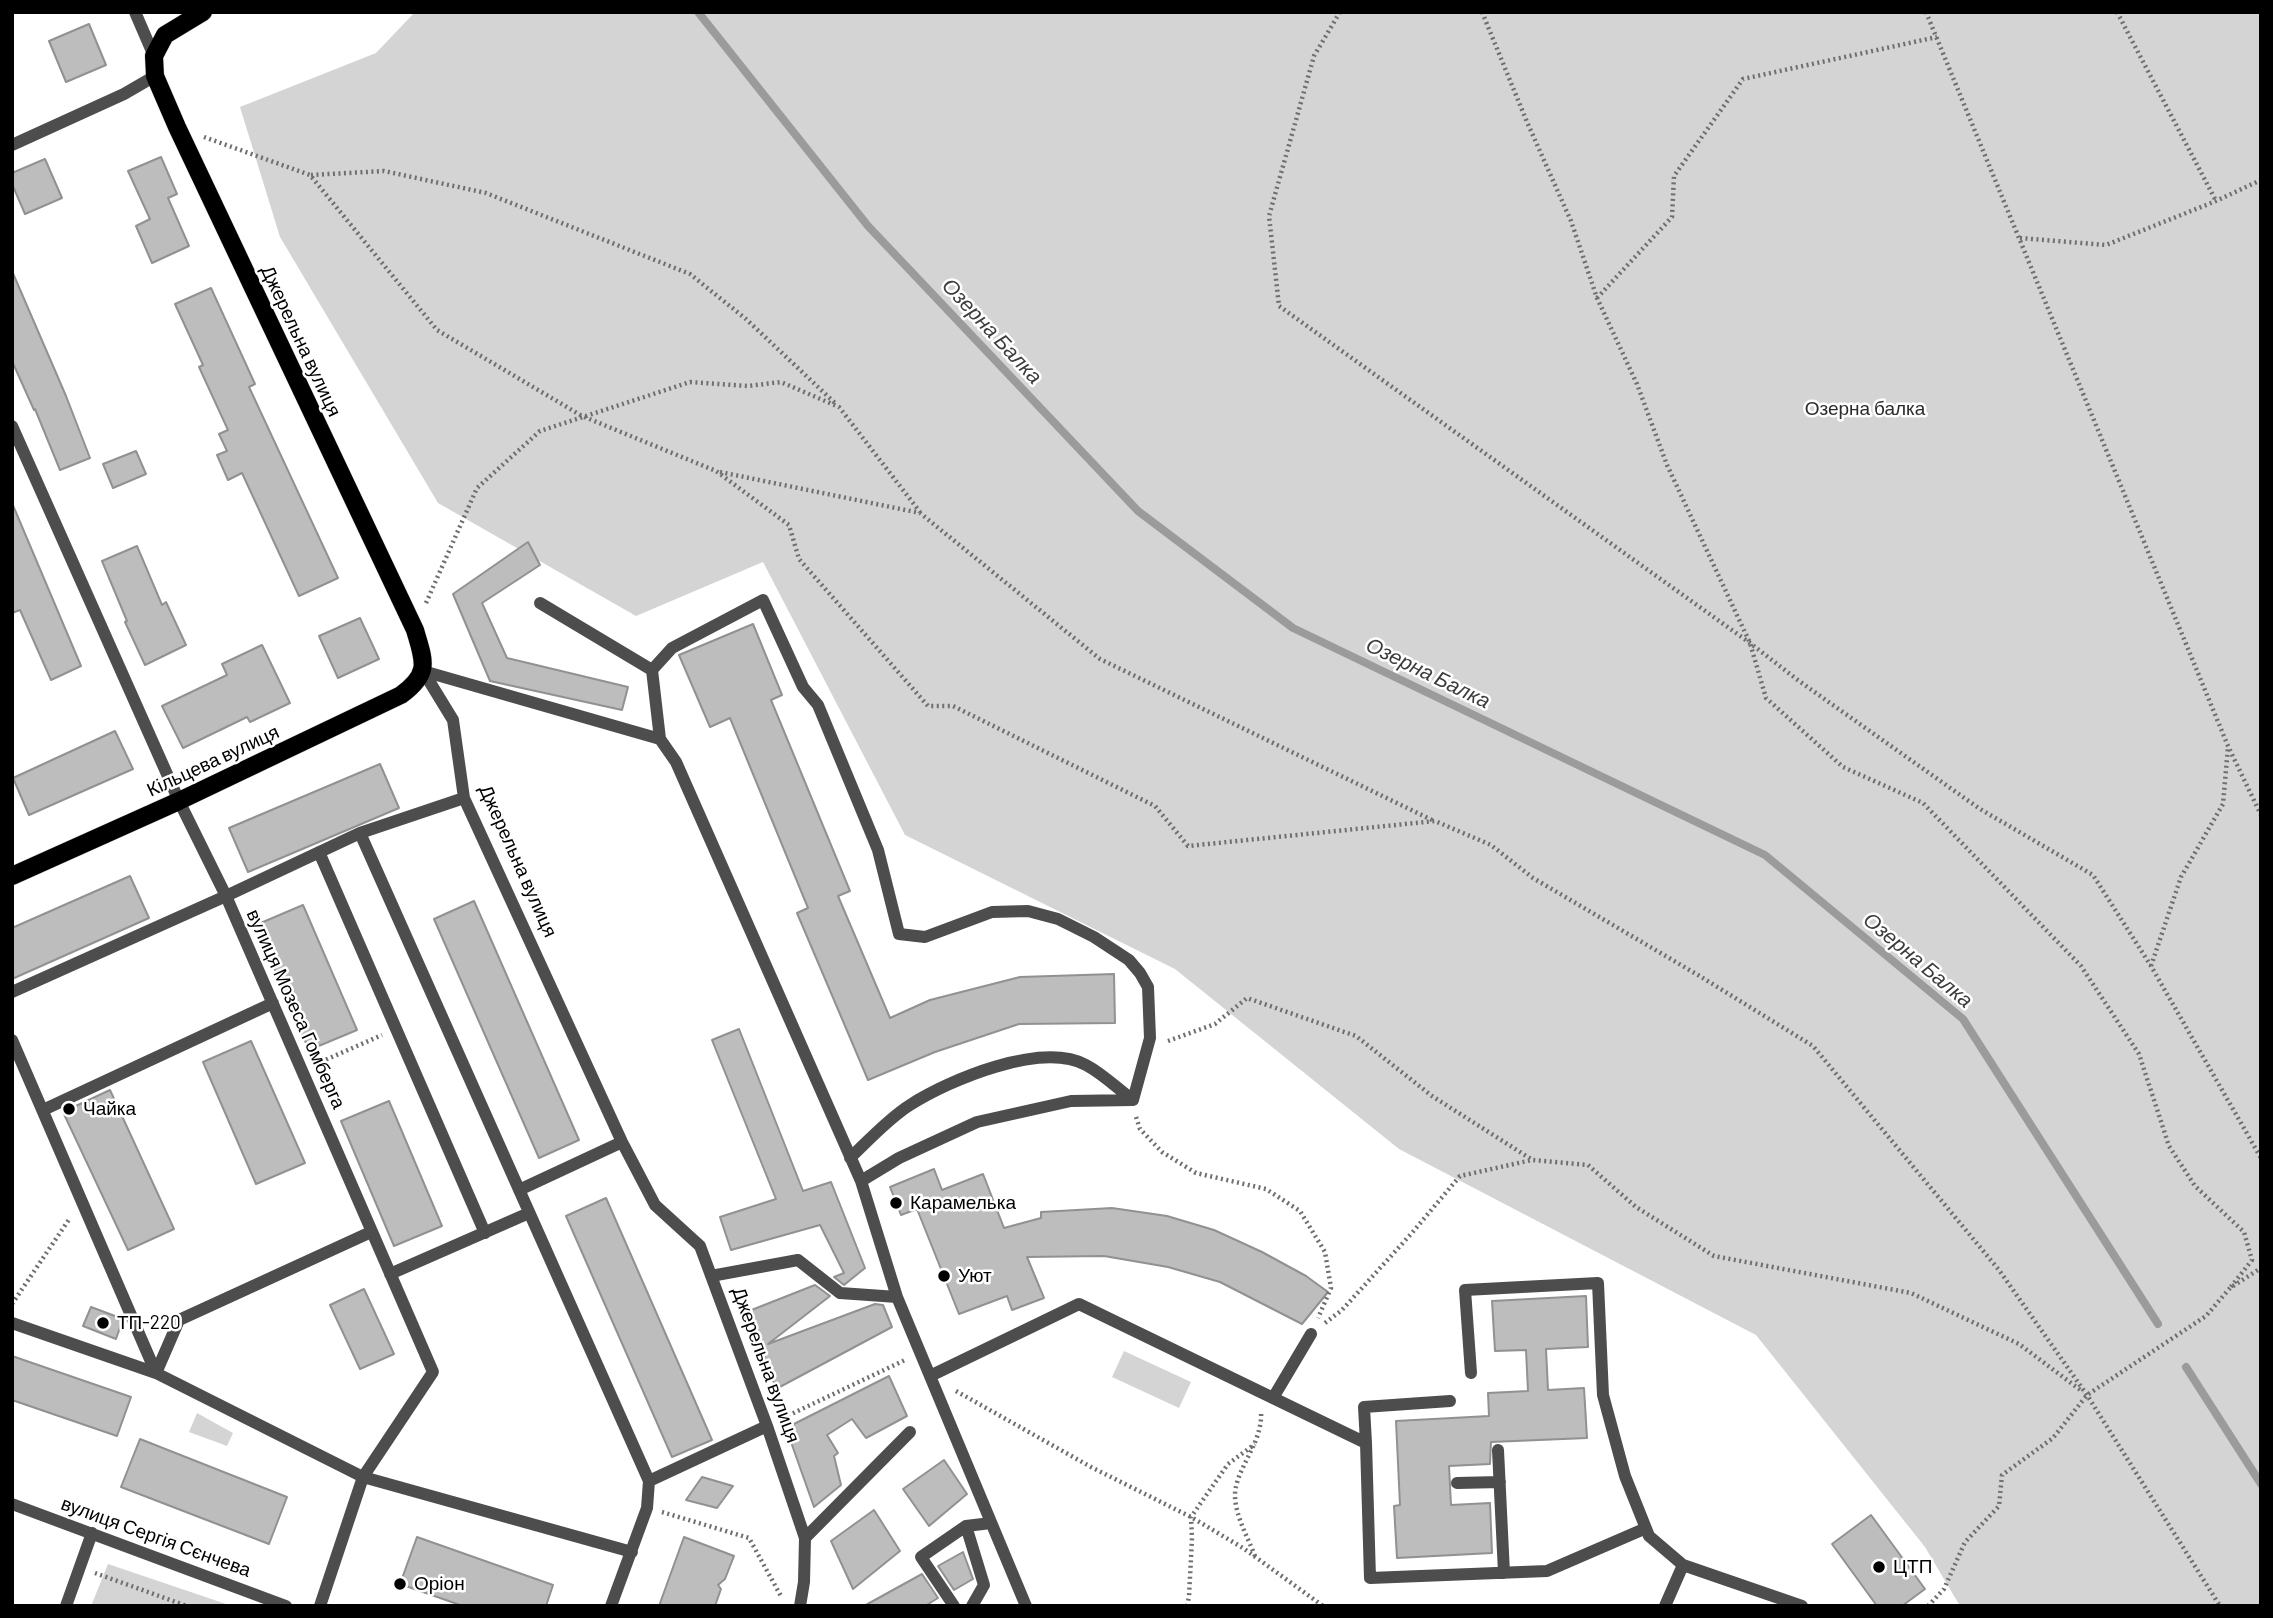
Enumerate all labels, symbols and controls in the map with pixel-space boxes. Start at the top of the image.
street label: Джерельна вулиця [256,262,346,420]
water label: Озерна Балка [937,273,1047,389]
park label: Озерна балка [1805,398,1925,420]
water label: Озерна Балка [1362,632,1494,714]
street label: Кільцева вулиця [143,720,283,802]
street label: Джерельна вулиця [474,781,562,941]
street label: вулиця Мозеса Гомберга [242,906,350,1112]
water label: Озерна Балка [1858,907,1978,1013]
place label: Чайка [83,1098,136,1120]
marker: Чайка [61,1101,77,1117]
place label: Карамелька [910,1192,1016,1214]
marker: Карамелька [888,1195,904,1211]
place label: Уют [958,1265,992,1287]
marker: Уют [936,1268,952,1284]
street label: Джерельна вулиця [727,1284,805,1446]
place label: ТП-220 [117,1312,181,1334]
marker: ТП-220 [95,1315,111,1331]
street label: вулиця Сергія Сєнчева [58,1492,254,1582]
place label: ЦТП [1893,1556,1932,1578]
marker: ЦТП [1871,1559,1887,1575]
place label: Оріон [414,1573,465,1595]
marker: Оріон [392,1576,408,1592]

